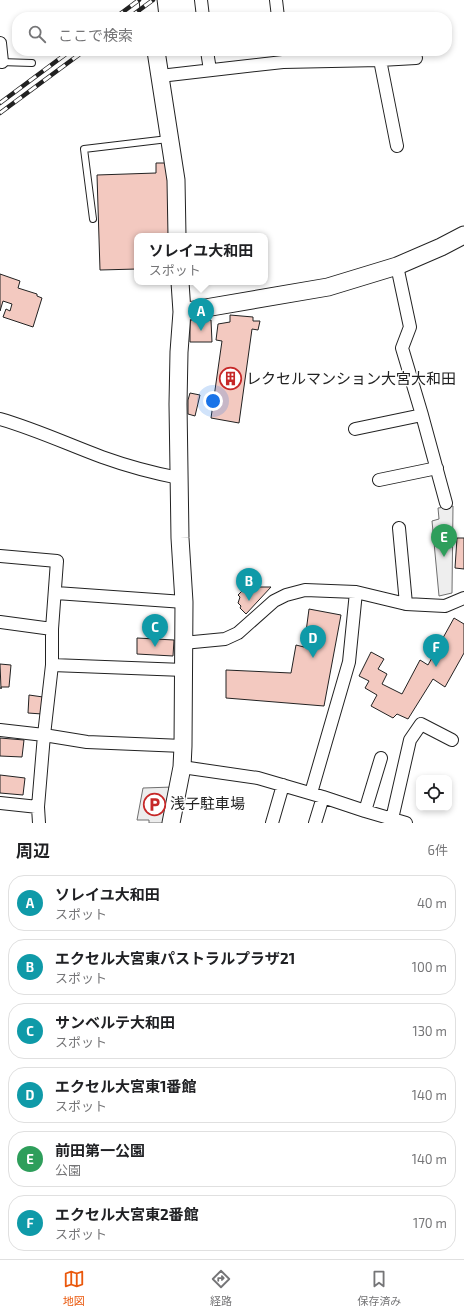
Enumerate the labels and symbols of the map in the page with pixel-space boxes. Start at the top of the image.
pin: A [188,298,214,331]
building icon: レクセルマンション大宮大和田 [218,366,244,392]
place label: レクセルマンション大宮大和田 [246,369,456,387]
your location [203,391,223,411]
pin: E [431,524,457,557]
pin: B [236,568,262,601]
pin: C [142,614,168,647]
pin: D [300,625,326,658]
pin: F [423,634,449,667]
parking icon: 浅子駐車場 [142,791,168,817]
place label: 浅子駐車場 [170,794,245,812]

